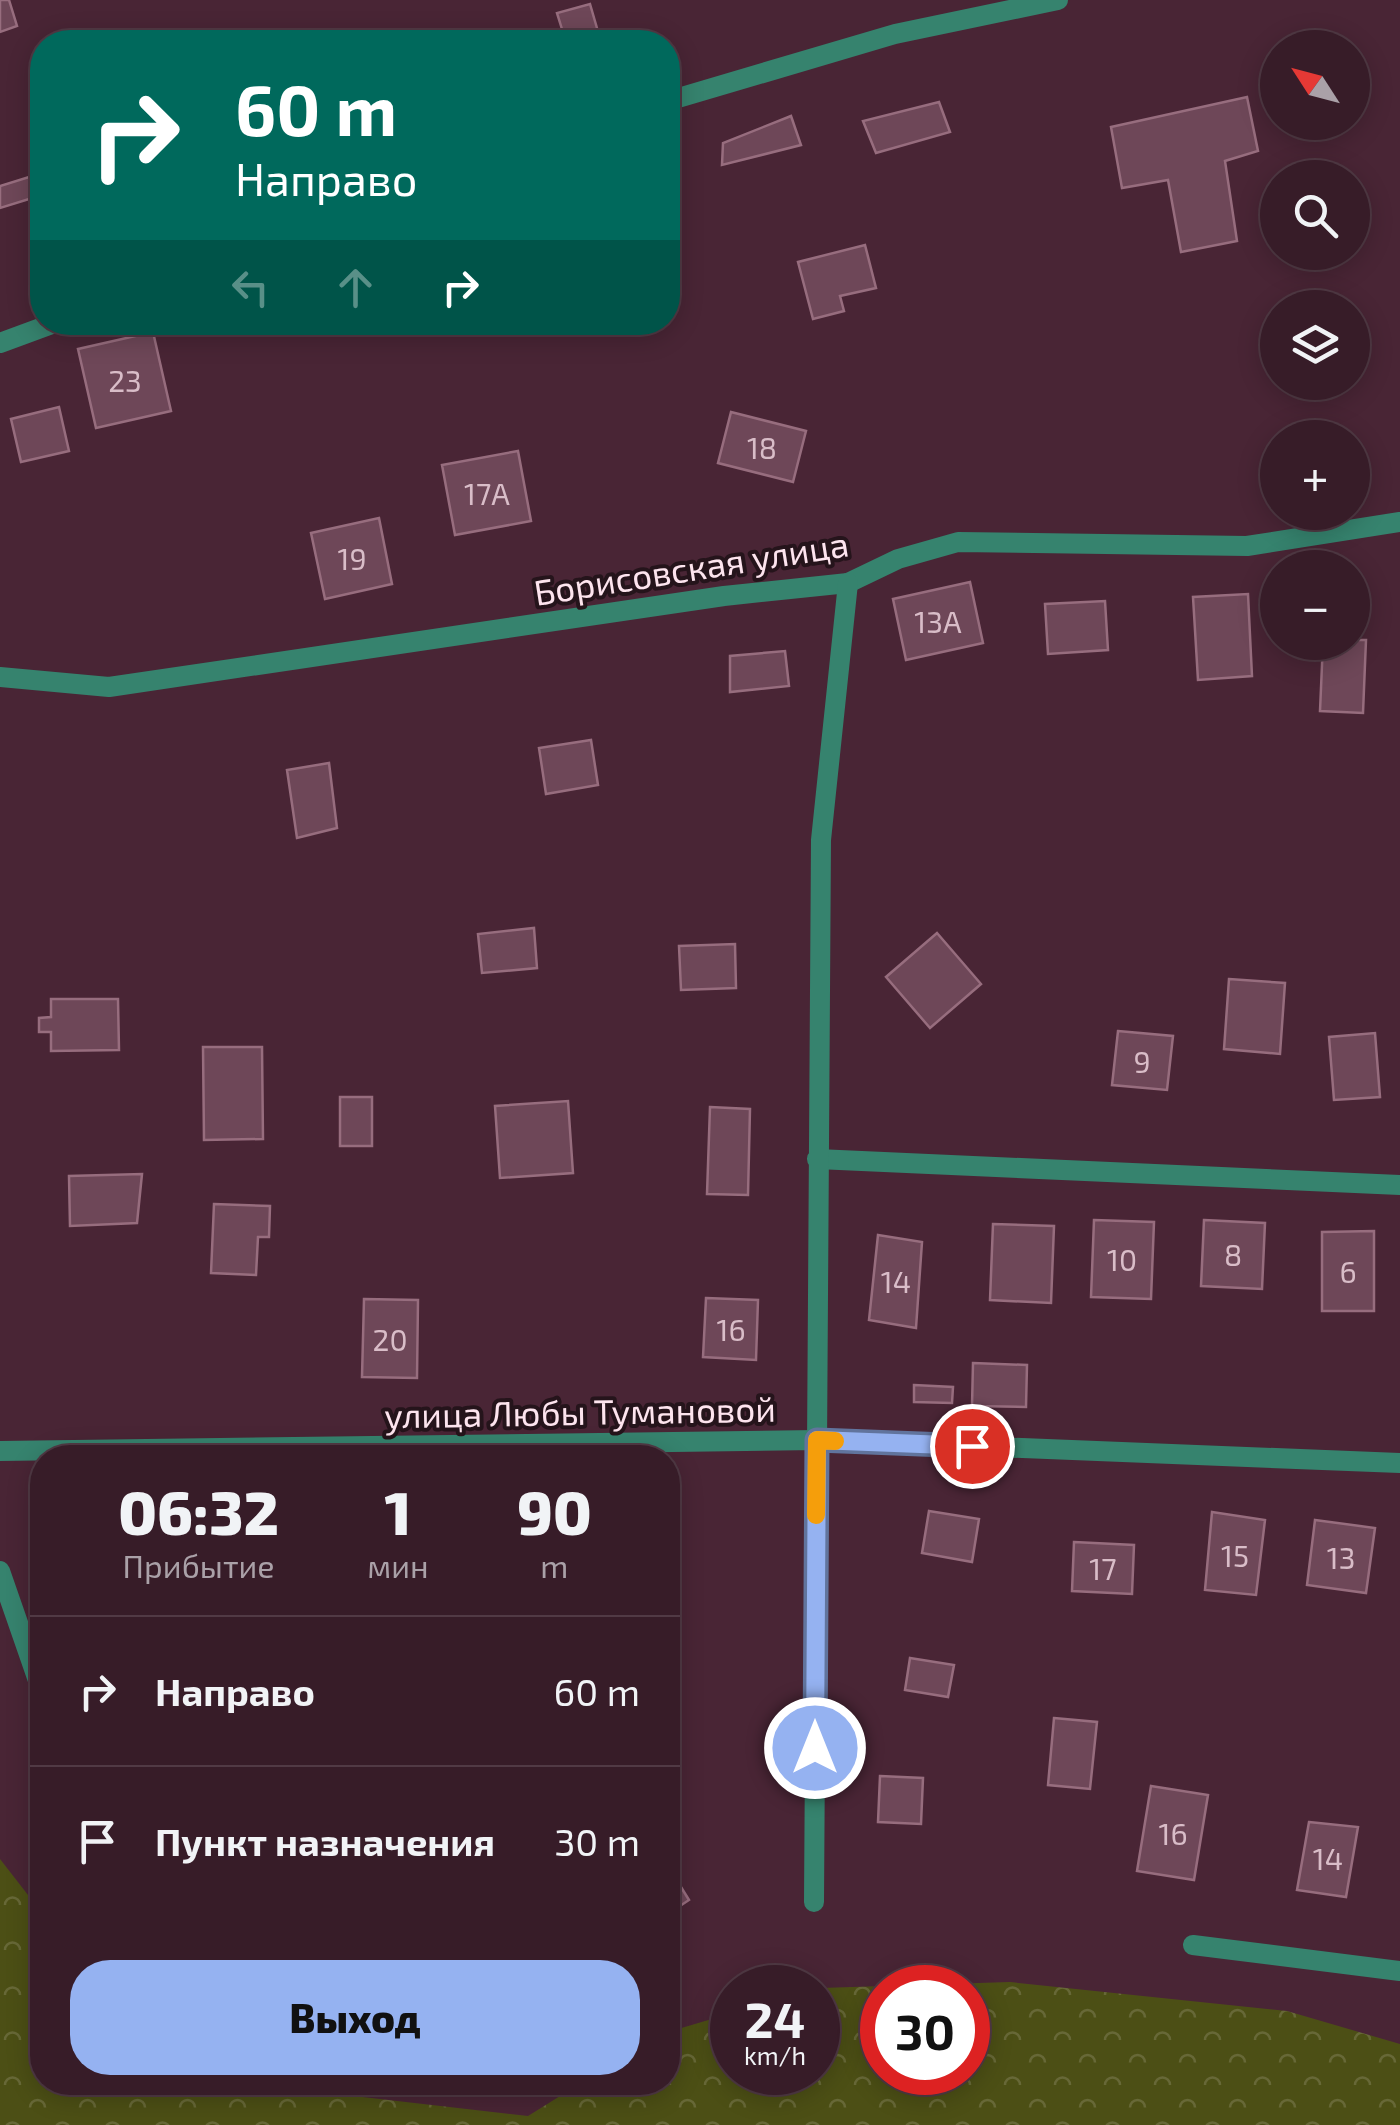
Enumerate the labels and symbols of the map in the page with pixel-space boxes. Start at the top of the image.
north arrow [1260,30,1370,140]
house number: 23 [108,362,142,398]
house number: 18 [747,429,777,465]
house number: 17А [464,475,510,511]
street label: Борисовская улица [531,521,852,614]
house number: 19 [337,540,367,576]
house number: 13А [914,603,962,639]
house number: 9 [1133,1043,1151,1079]
house number: 8 [1224,1236,1242,1272]
house number: 10 [1107,1241,1137,1277]
house number: 6 [1339,1253,1357,1289]
house number: 14 [881,1263,911,1299]
house number: 16 [716,1311,746,1347]
house number: 20 [373,1321,407,1357]
street label: улица Любы Тумановой [384,1387,776,1436]
pin [930,1404,1015,1489]
house number: 15 [1221,1537,1249,1573]
house number: 13 [1327,1539,1355,1575]
house number: 17 [1089,1550,1117,1586]
position arrow [763,1696,867,1800]
house number: 16 [1158,1815,1188,1851]
house number: 14 [1313,1840,1343,1876]
speed limit sign: 30 [860,1965,990,2095]

